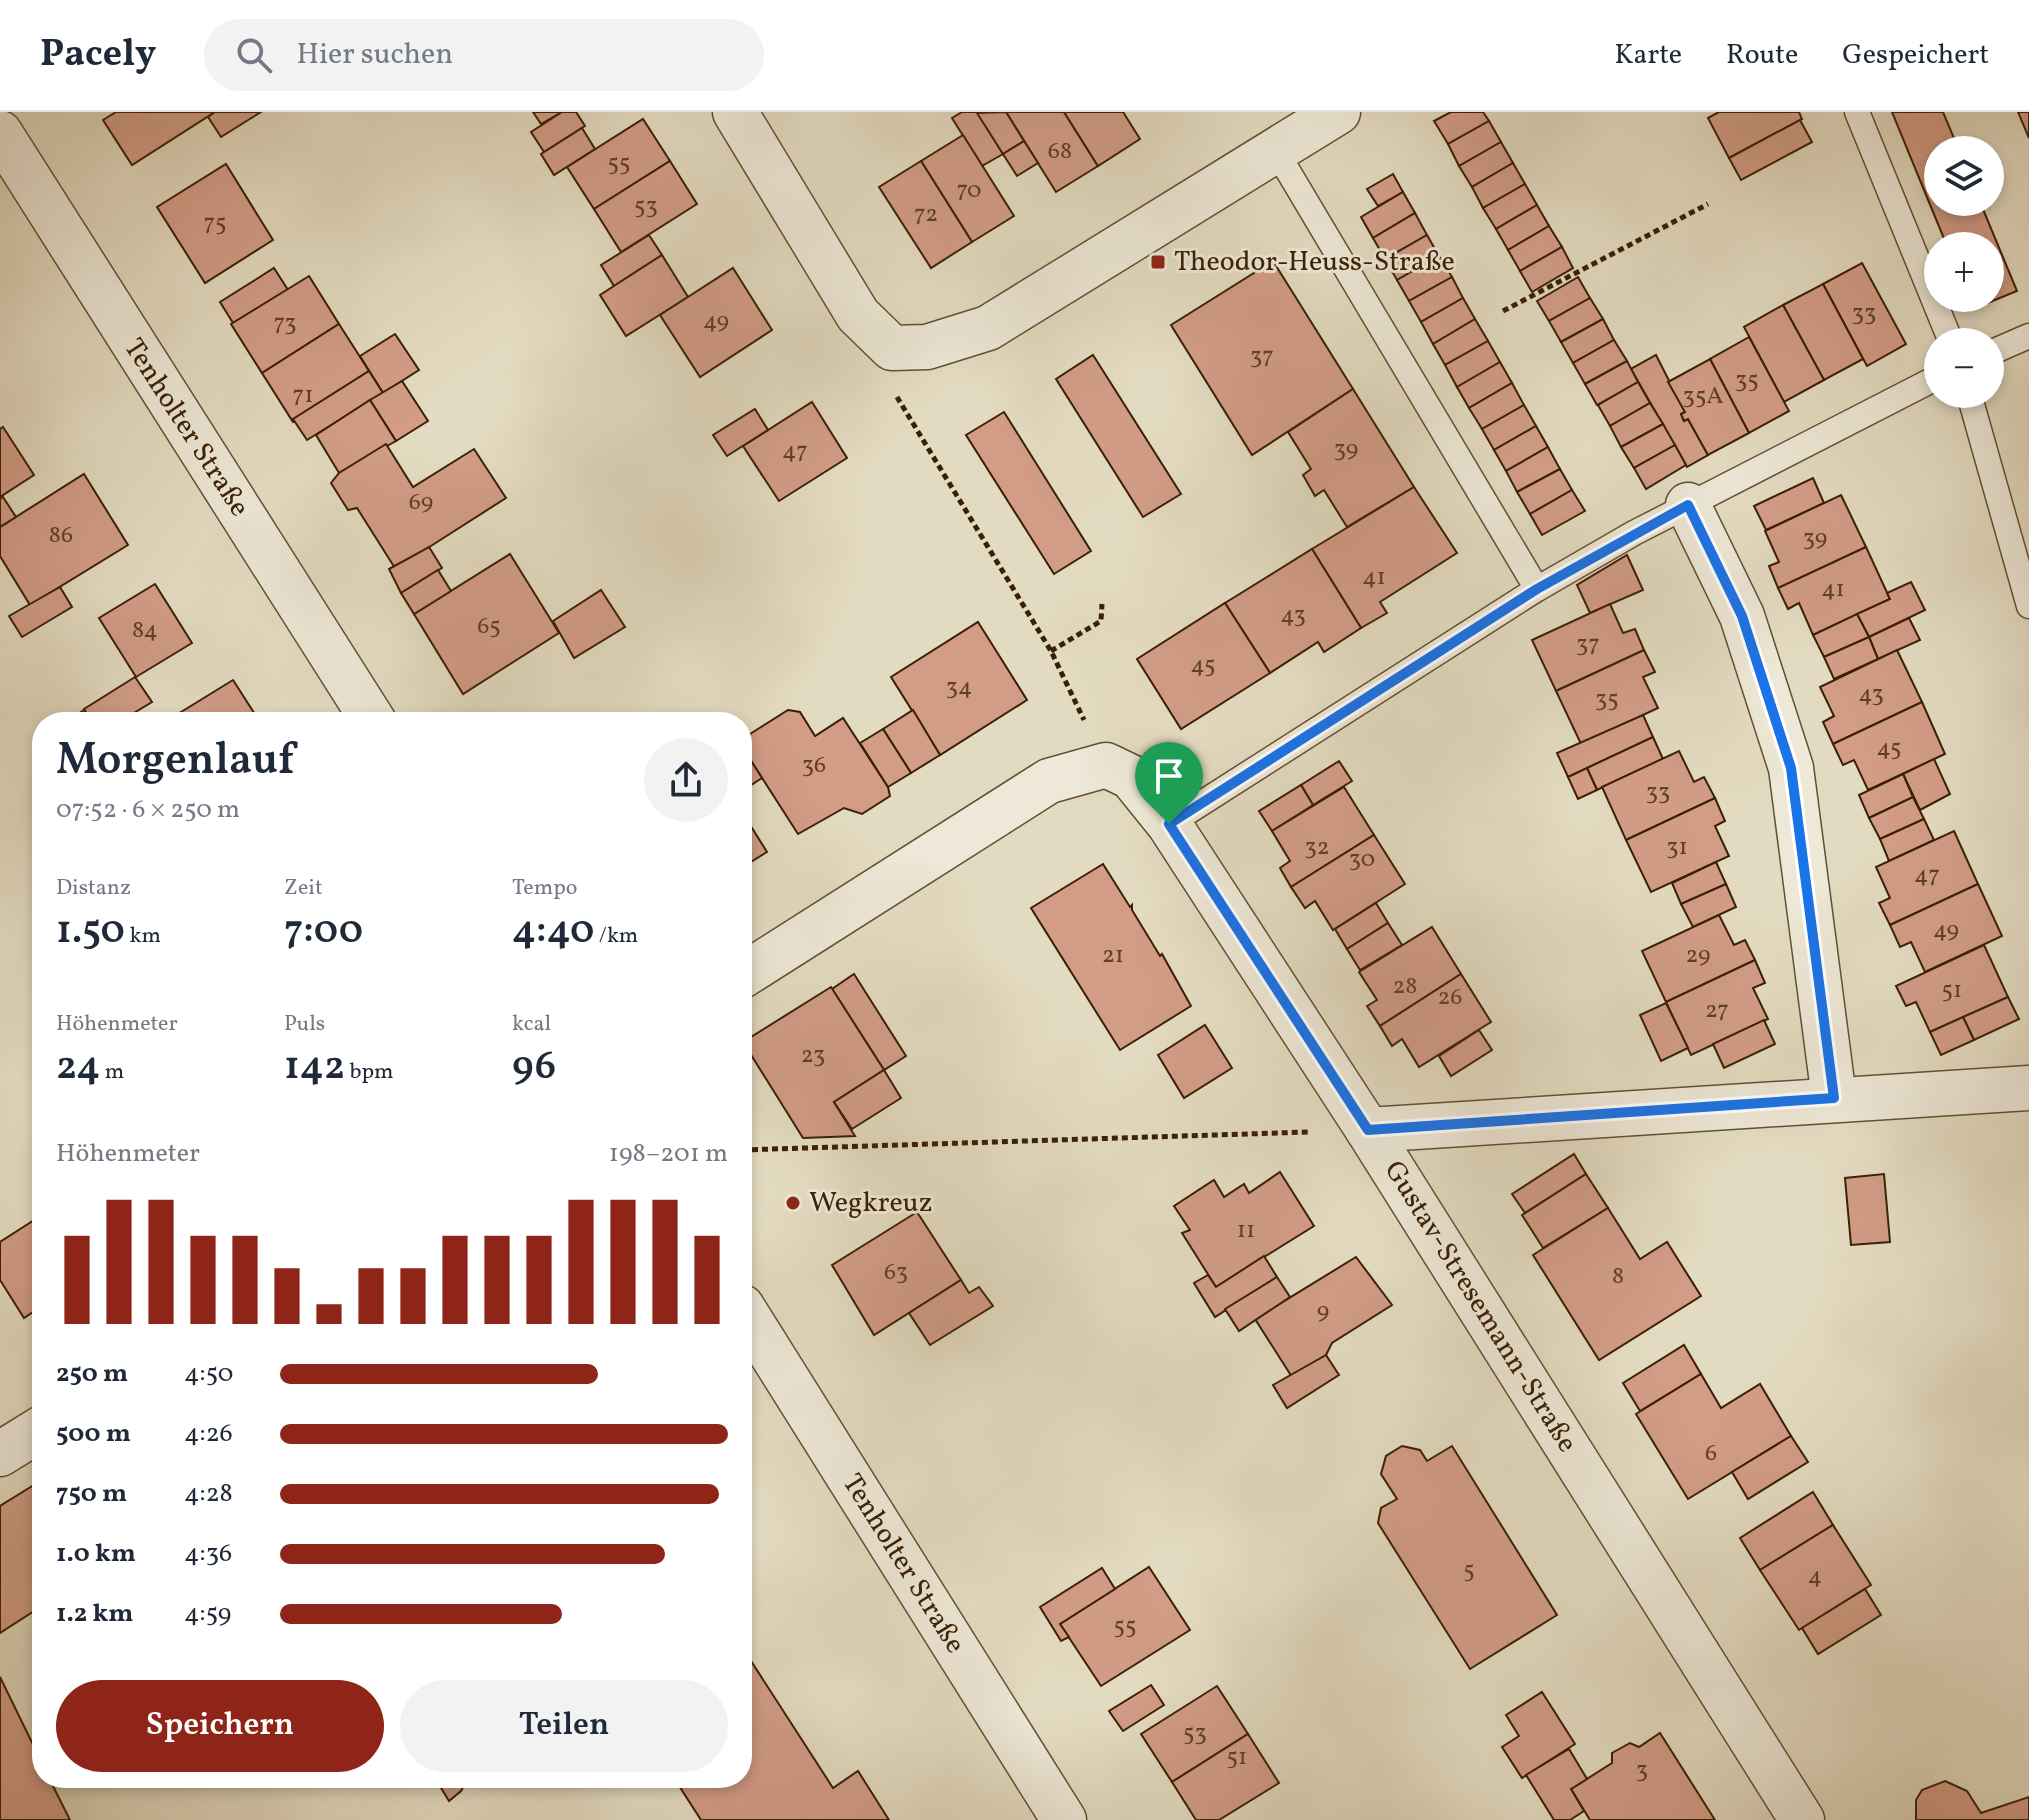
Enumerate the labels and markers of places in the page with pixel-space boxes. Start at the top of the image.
place label: Theodor-Heuss-Straße [1174,243,1455,282]
marker: Theodor-Heuss-Straße [1149,253,1167,271]
pin [1135,742,1203,824]
place label: Wegkreuz [809,1184,933,1223]
marker: Wegkreuz [784,1194,802,1212]

